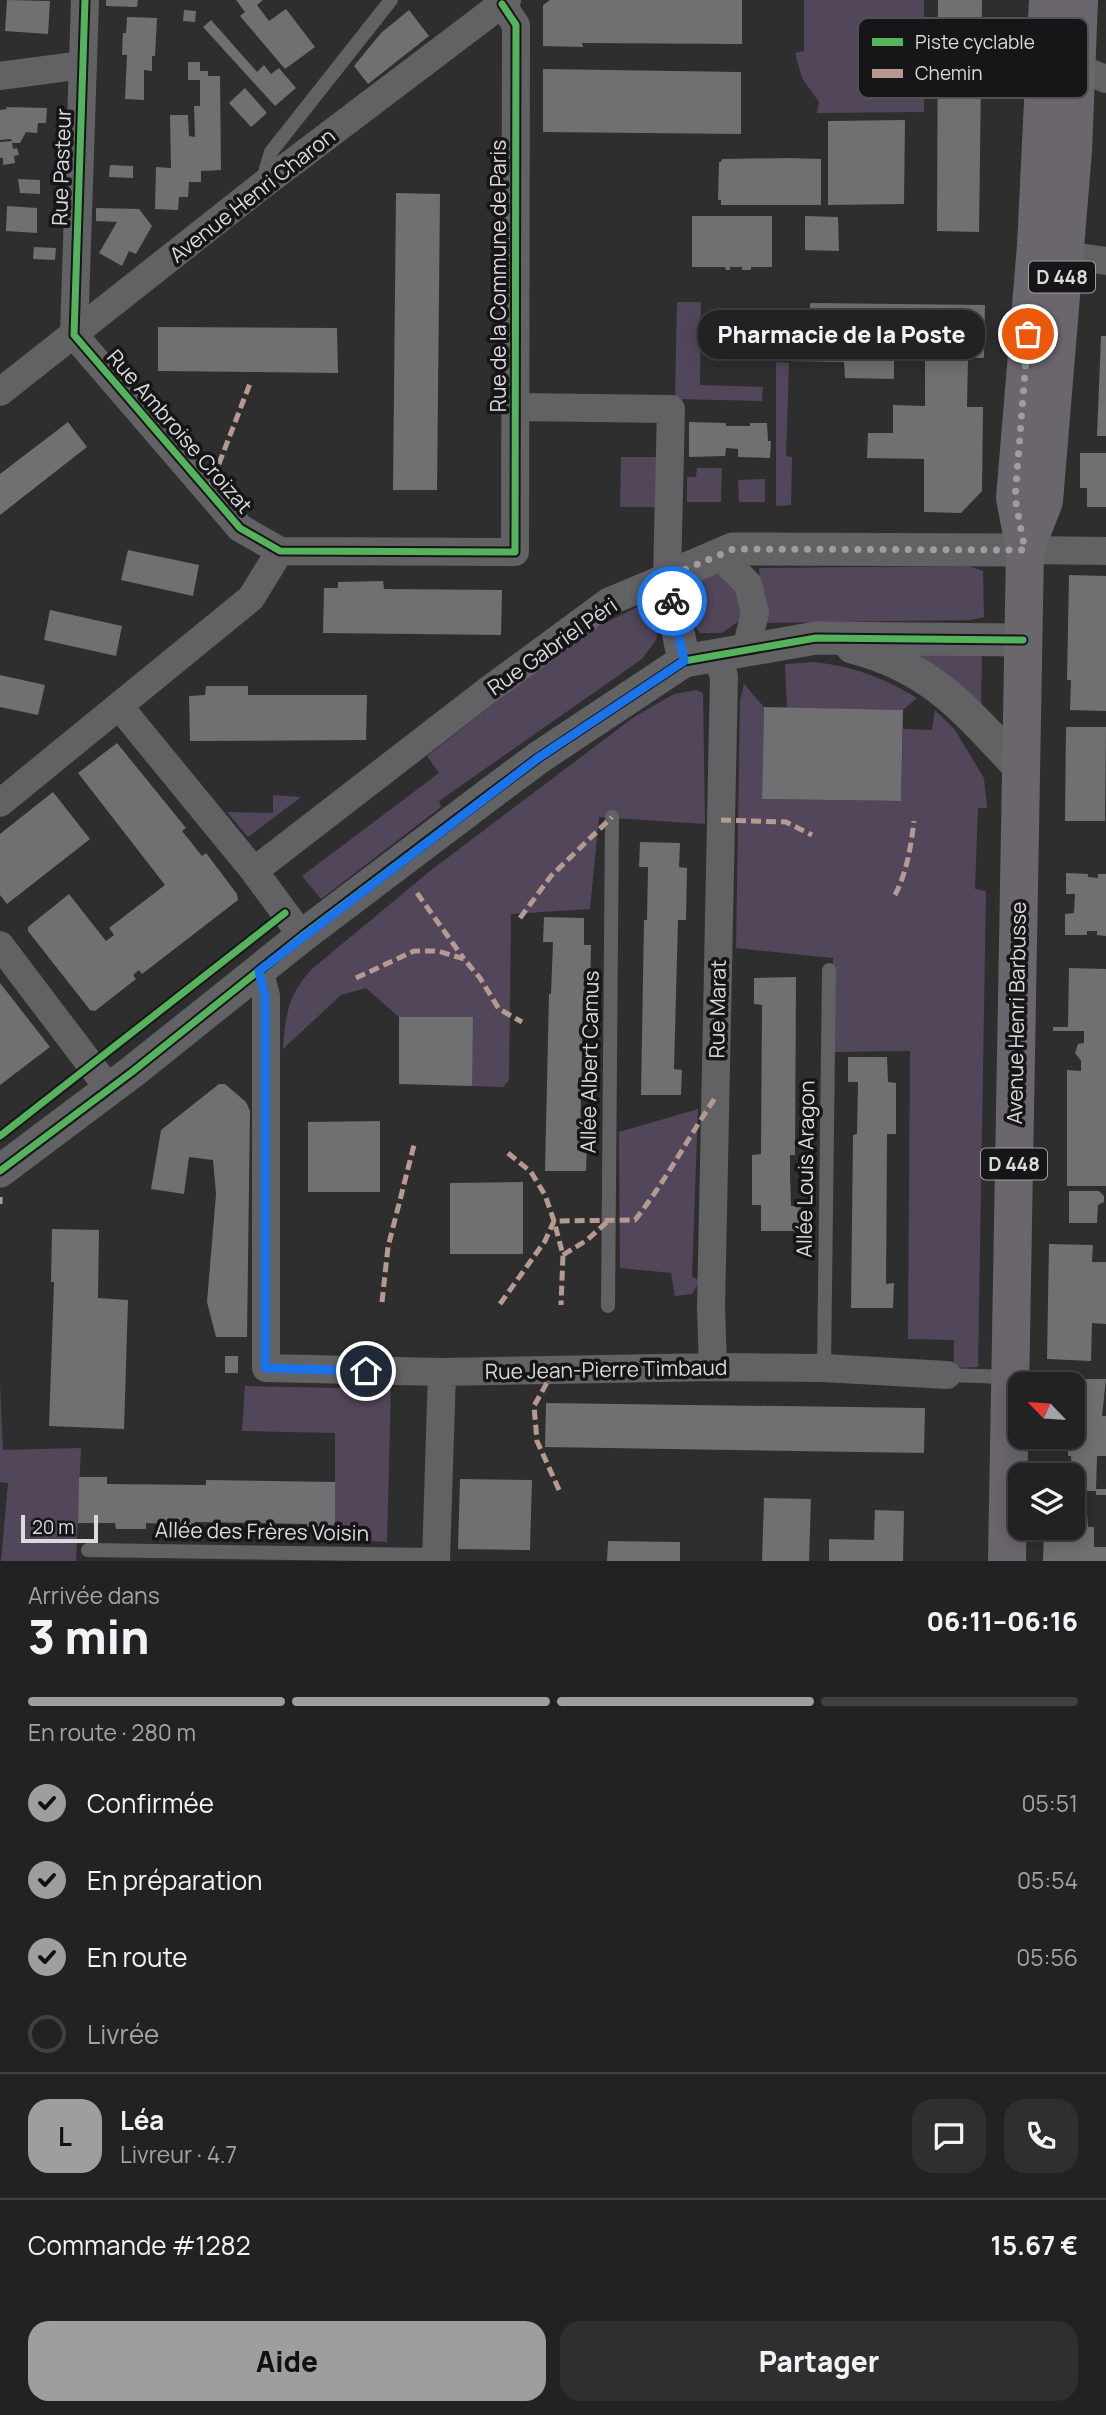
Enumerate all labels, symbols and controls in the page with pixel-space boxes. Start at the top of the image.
legend [858,18,1088,98]
text: Piste cyclable [915,29,1035,55]
text: Chemin [915,60,983,86]
street label: Rue Pasteur [45,107,77,226]
street label: Avenue Henri Charon [163,121,341,269]
street label: Rue de la Commune de Paris [484,140,512,412]
road number: D 448 [1029,262,1095,292]
pin [998,304,1058,364]
callout: Pharmacie de la Poste [699,310,986,358]
icon: bag [1009,315,1047,353]
text: Pharmacie de la Poste [717,318,966,350]
street label: Rue Ambroise Croizat [101,343,259,519]
courier [637,566,707,636]
icon: bike [653,582,691,620]
street label: Rue Gabriel Péri [482,591,622,701]
street label: Avenue Henri Barbusse [1000,901,1032,1125]
street label: Rue Marat [702,959,732,1059]
street label: Allée Albert Camus [573,970,605,1154]
street label: Allée Louis Aragon [789,1080,821,1258]
road number: D 448 [981,1148,1047,1180]
pin [336,1341,396,1401]
icon: home [347,1352,385,1390]
street label: Rue Jean-Pierre Timbaud [485,1353,727,1385]
north arrow [1008,1372,1085,1449]
map controls [1008,1372,1085,1540]
button: layers [1008,1463,1085,1540]
scale bar [21,1512,98,1544]
text: 20 m [32,1514,74,1540]
street label: Allée des Frères Voisin [155,1515,369,1547]
text: Arrivée dans [28,1579,160,1611]
text: 06:11–06:16 [926,1603,1078,1639]
text: 3 min [28,1605,149,1668]
text: En route · 280 m [28,1716,196,1748]
icon: check [28,1784,66,1822]
text: Confirmée [87,1785,214,1821]
text: 05:51 [1022,1787,1078,1819]
icon: check [28,1861,66,1899]
text: En préparation [87,1862,262,1898]
text: 05:54 [1017,1864,1078,1896]
icon: check [28,1938,66,1976]
text: En route [87,1939,188,1975]
text: 05:56 [1016,1941,1078,1973]
text: Livrée [87,2016,159,2052]
button: chat [912,2099,986,2173]
button: phone [1004,2099,1078,2173]
text: Léa [120,2102,164,2138]
text: L [58,2118,72,2154]
text: Livreur · 4.7 [120,2138,237,2170]
text: Commande #1282 [28,2227,251,2263]
text: 15.67 € [991,2227,1078,2263]
button: Aide [28,2321,546,2401]
button: Partager [560,2321,1078,2401]

